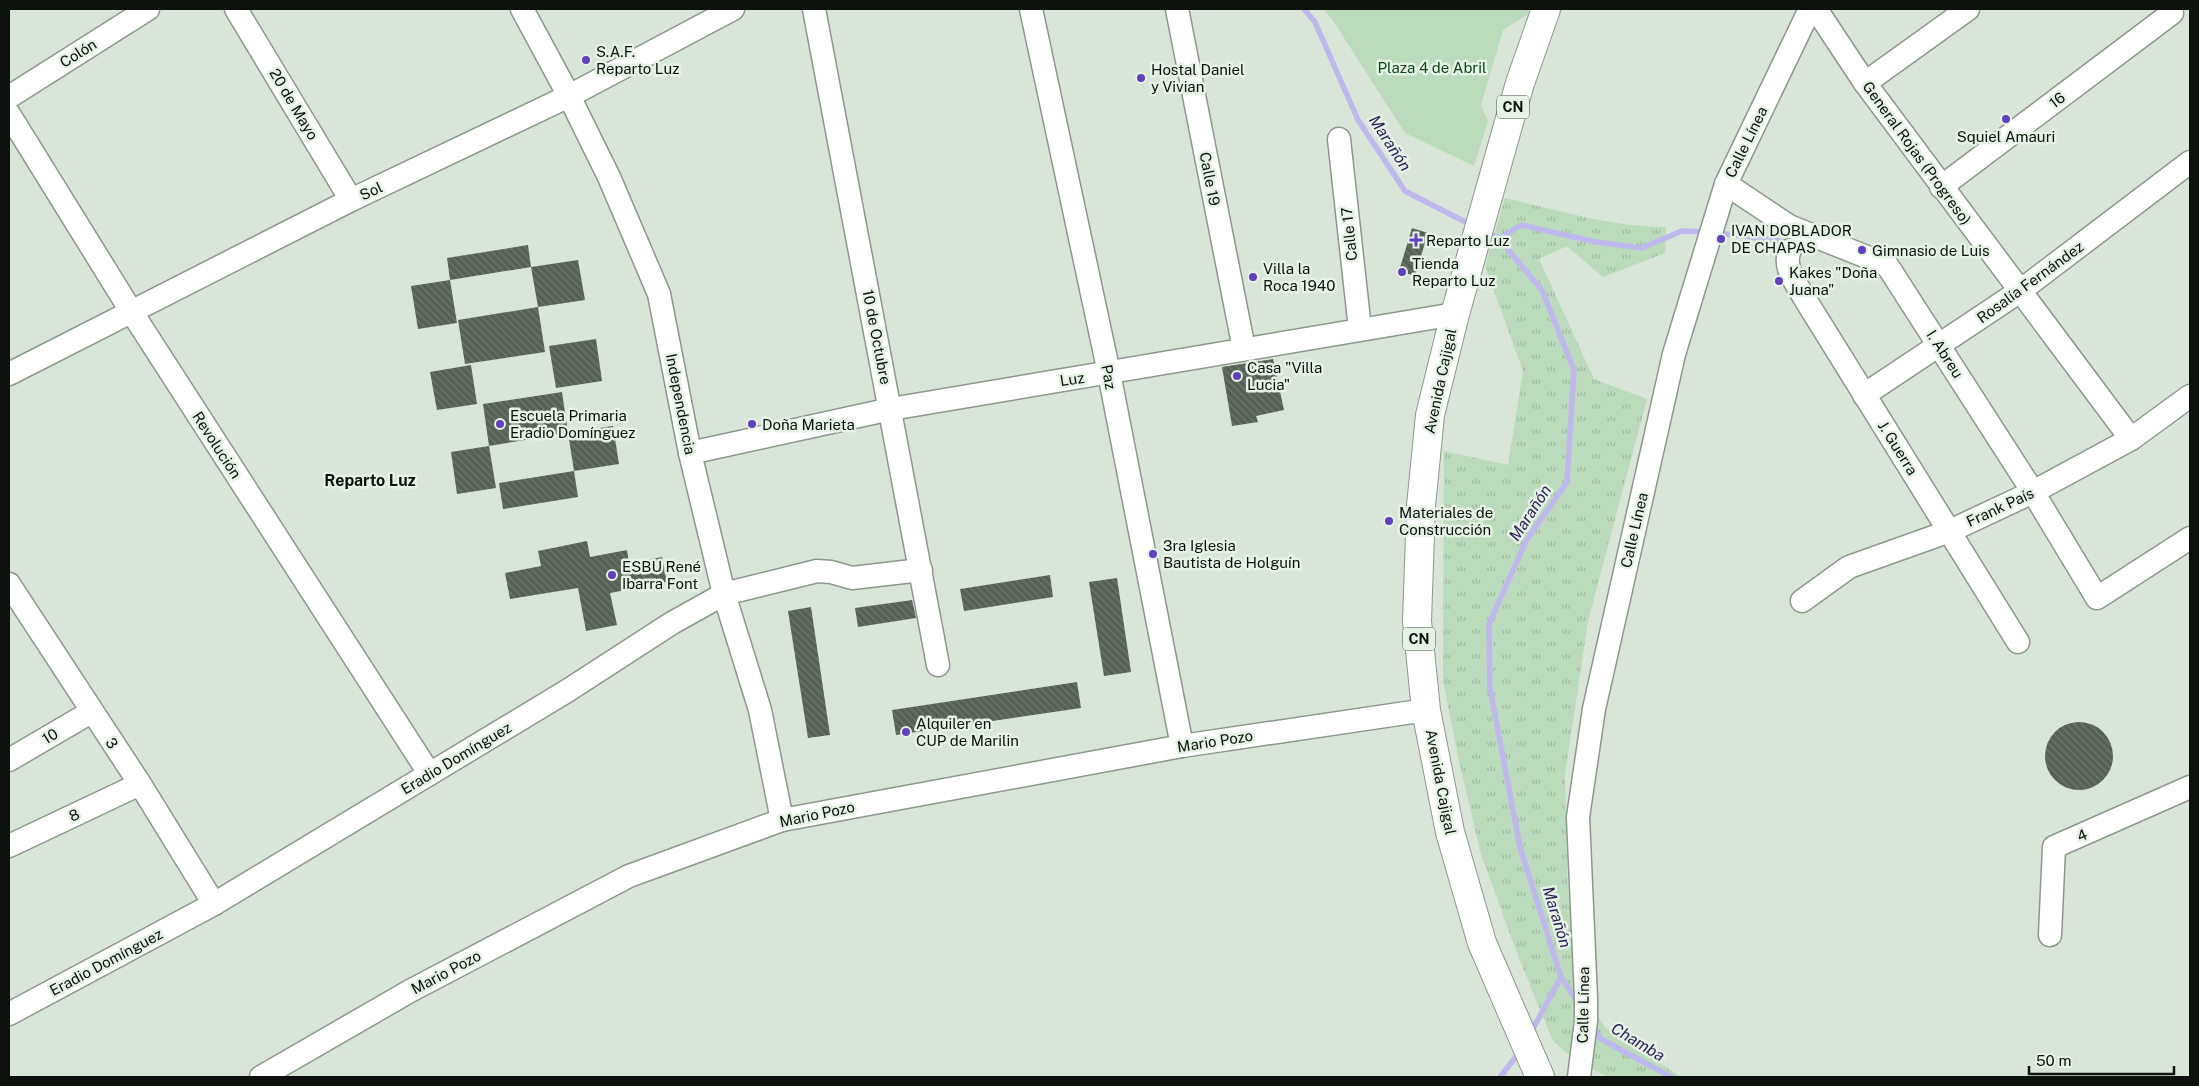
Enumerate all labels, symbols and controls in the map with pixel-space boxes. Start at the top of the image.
street label: Colón [56,35,100,71]
place label: S.A.F. Reparto Luz [596,43,679,77]
marker: S.A.F. Reparto Luz [580,54,592,66]
park label: Plaza 4 de Abril [1377,59,1487,76]
place label: Hostal Daniel y Vivian [1151,61,1245,95]
street label: 20 de Mayo [266,65,322,143]
marker: Hostal Daniel y Vivian [1135,72,1147,84]
street label: General Rojas (Progreso) [1859,78,1975,228]
street label: 16 [2046,89,2068,111]
road number: CN [1497,95,1529,118]
street label: Calle Línea [1722,104,1770,180]
water label: Marañón [1365,111,1415,175]
marker: Squiel Amauri [2000,113,2012,125]
place label: Squiel Amauri [1957,128,2055,145]
street label: Calle 19 [1196,151,1224,207]
street label: Sol [357,178,385,204]
street label: Calle 17 [1338,206,1360,262]
place label: IVAN DOBLADOR DE CHAPAS [1731,222,1852,256]
place label: Reparto Luz [1426,232,1509,249]
marker: IVAN DOBLADOR DE CHAPAS [1715,233,1727,245]
marker: Reparto Luz [1410,234,1422,246]
street label: Rosalía Fernández [1973,238,2087,326]
place label: Gimnasio de Luis [1872,242,1990,259]
marker: Gimnasio de Luis [1856,244,1868,256]
place label: Tienda Reparto Luz [1412,255,1495,289]
place label: Villa la Roca 1940 [1263,260,1335,294]
place label: Kakes "Doña Juana" [1789,264,1877,298]
marker: Tienda Reparto Luz [1396,266,1408,278]
marker: Villa la Roca 1940 [1247,271,1259,283]
marker: Kakes "Doña Juana" [1773,275,1785,287]
street label: 10 de Octubre [859,288,895,386]
street label: Avenida Cajigal [1421,327,1459,435]
street label: I. Abreu [1923,327,1967,381]
street label: Independencia [663,352,699,456]
place label: Casa "Villa Lucia" [1247,359,1322,393]
street label: Paz [1098,363,1120,391]
street label: Luz [1059,369,1085,389]
marker: Casa "Villa Lucia" [1231,370,1243,382]
place label: Escuela Primaria Eradio Domínguez [510,407,635,441]
street label: Revolución [189,408,245,482]
place label: Doña Marieta [762,416,855,433]
marker: Escuela Primaria Eradio Domínguez [494,418,506,430]
marker: Doña Marieta [746,418,758,430]
street label: J. Guerra [1875,418,1921,478]
district label: Reparto Luz [324,471,416,490]
water label: Marañón [1505,481,1555,545]
street label: Frank País [1964,484,2036,530]
street label: Calle Línea [1617,491,1651,569]
place label: Materiales de Construcción [1399,504,1493,538]
marker: Materiales de Construcción [1383,515,1395,527]
place label: 3ra Iglesia Bautista de Holguín [1163,537,1300,571]
marker: 3ra Iglesia Bautista de Holguín [1147,548,1159,560]
place label: ESBU René Ibarra Font [622,558,701,592]
marker: ESBU René Ibarra Font [606,569,618,581]
road number: CN [1403,628,1435,650]
place label: Alquiler en CUP de Marilin [916,715,1019,749]
street label: Eradio Domínguez [398,718,514,798]
street label: 10 [39,725,61,747]
marker: Alquiler en CUP de Marilin [900,726,912,738]
street label: Mario Pozo [1176,727,1254,755]
street label: Avenida Cajigal [1422,728,1460,836]
street label: 3 [102,734,122,752]
street label: Mario Pozo [778,798,856,830]
street label: 8 [66,805,82,825]
street label: 4 [2074,825,2090,845]
water label: Marañón [1539,884,1575,950]
street label: Eradio Domínguez [47,925,165,999]
street label: Mario Pozo [408,947,484,997]
street label: Calle Línea [1574,966,1592,1044]
water label: Chamba [1608,1019,1668,1065]
scale bar [2029,1044,2174,1076]
text: 50 m [2036,1052,2071,1069]

